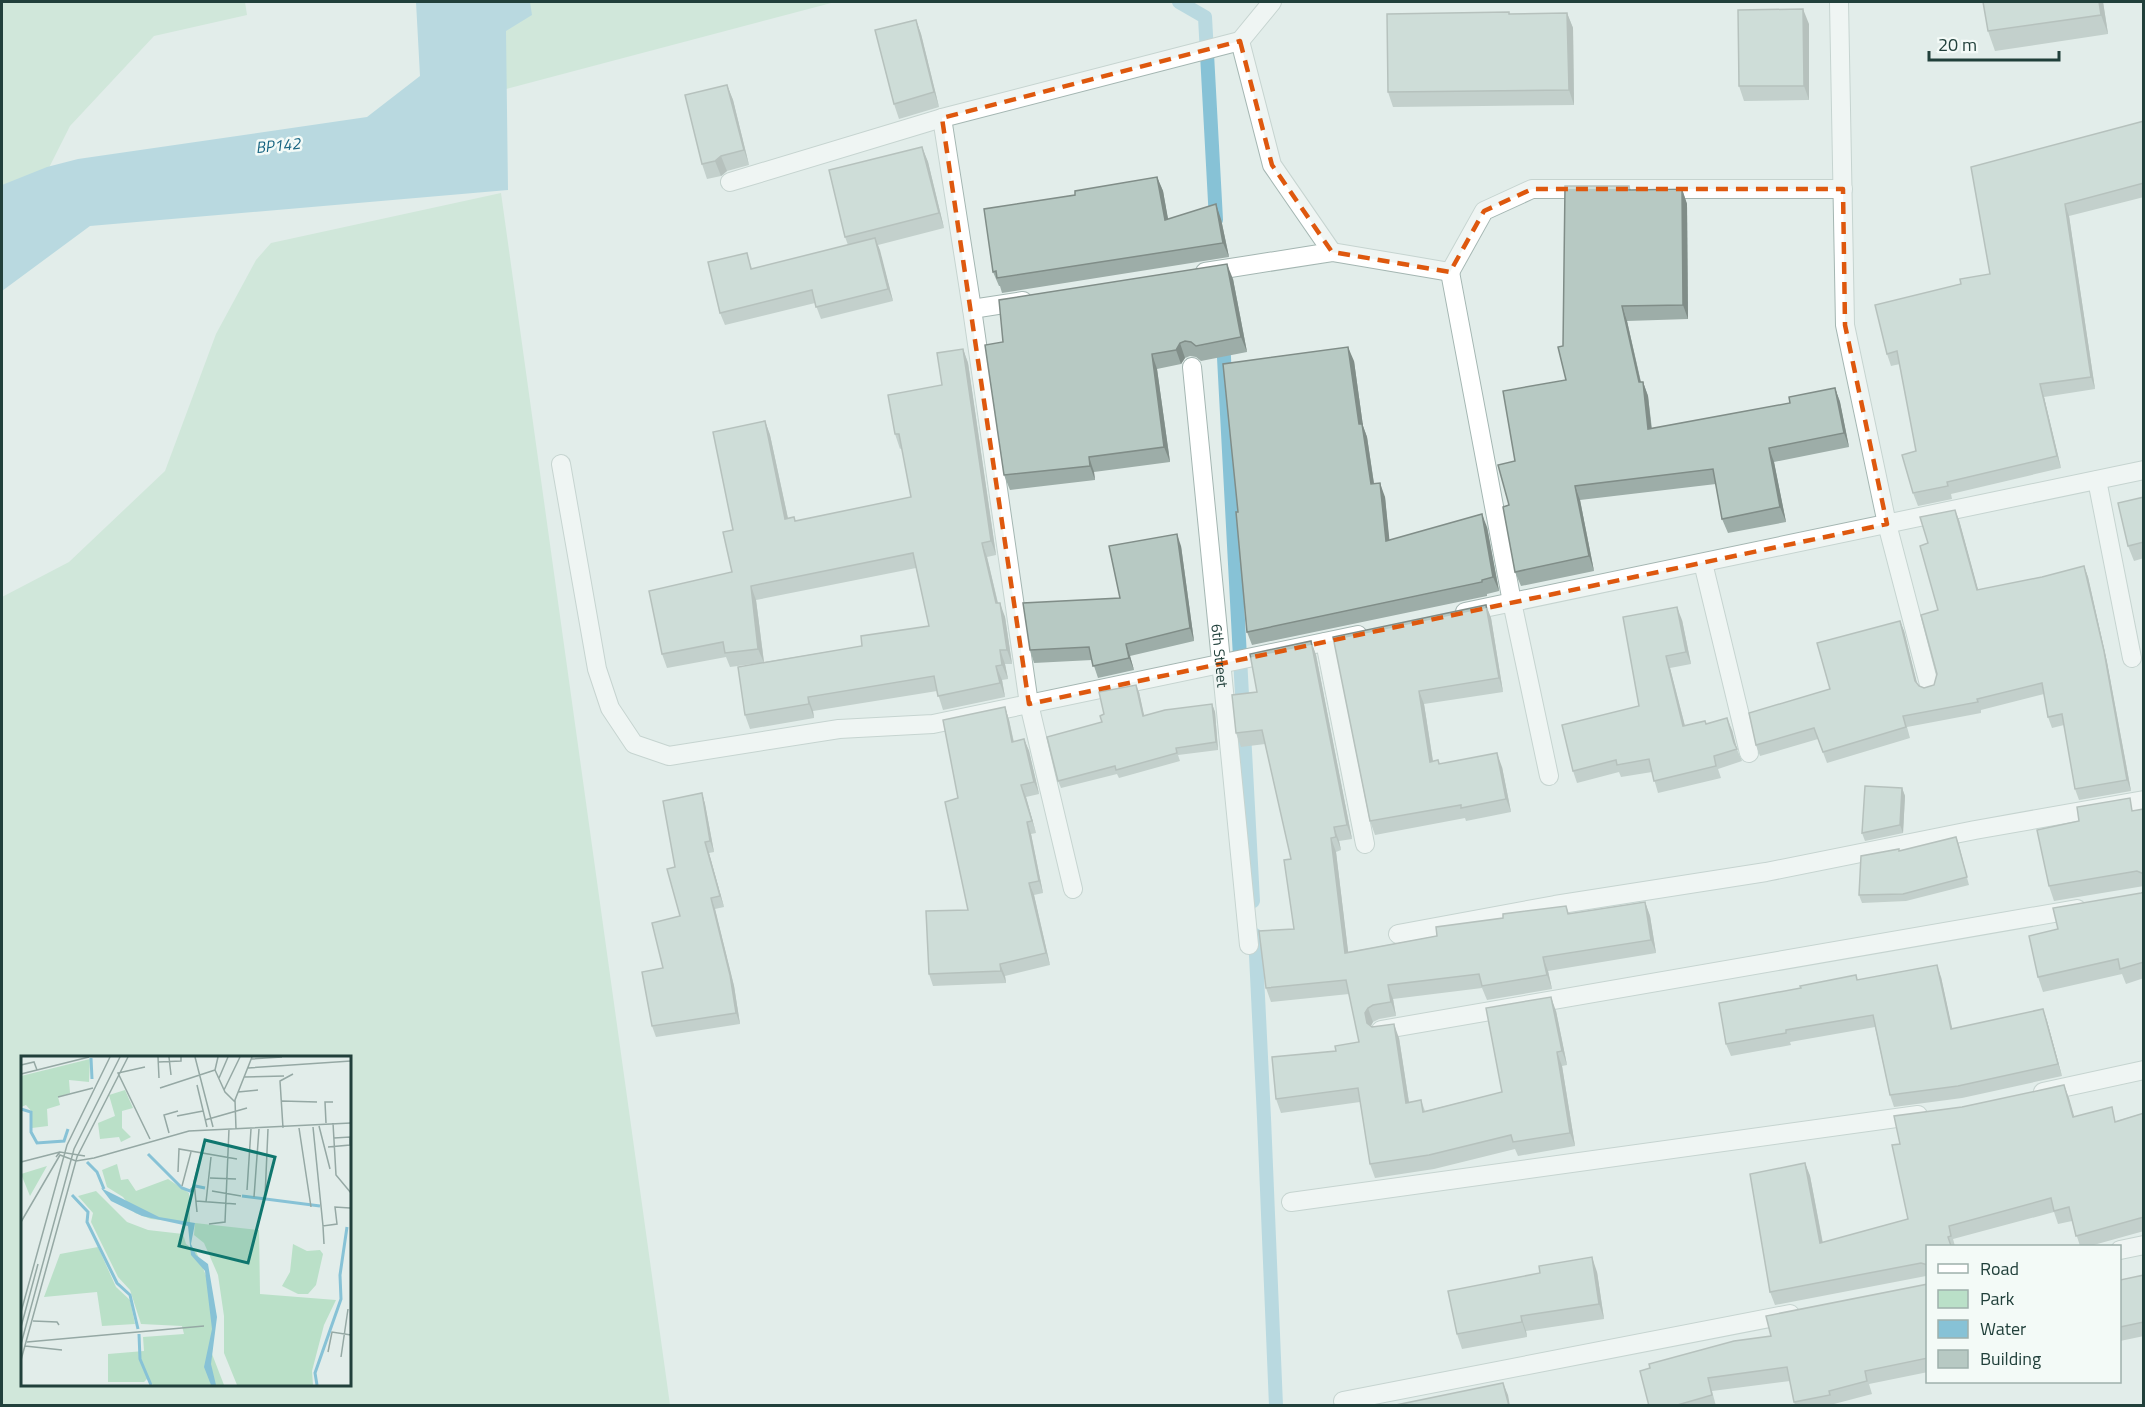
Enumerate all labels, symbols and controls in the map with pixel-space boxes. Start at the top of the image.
scale bar [1929,24,2060,62]
text: 20 m [1938,31,1977,58]
water label: BP142 [254,131,303,159]
street label: 6th Street [1206,623,1235,689]
inset map [21,1056,351,1386]
legend [1926,1245,2121,1383]
text: Road [1980,1255,2019,1282]
text: Park [1980,1285,2015,1312]
text: Water [1980,1315,2026,1342]
text: Building [1980,1345,2041,1372]

